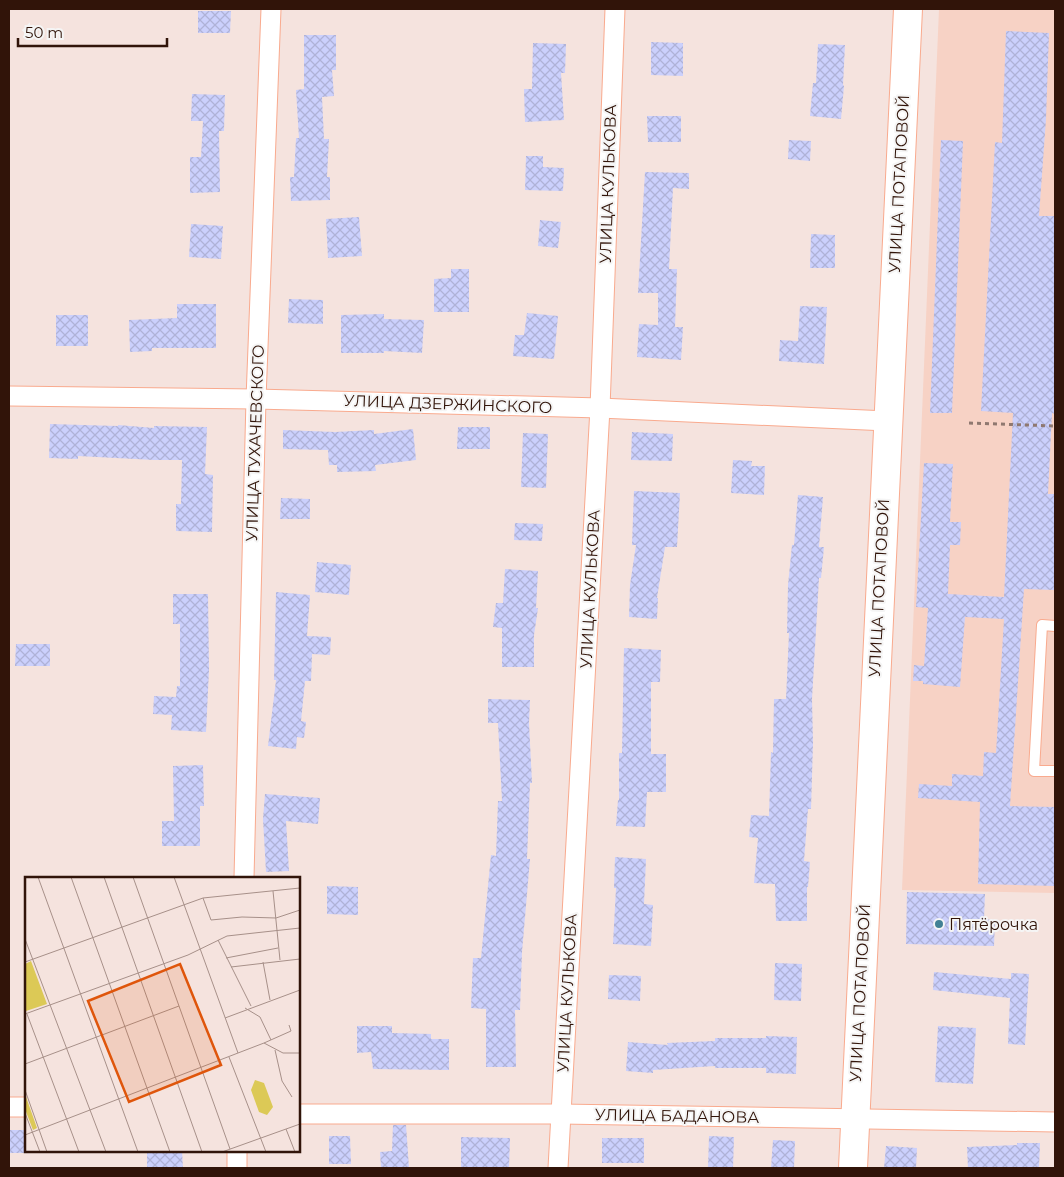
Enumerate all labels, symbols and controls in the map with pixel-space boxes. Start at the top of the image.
scale bar [18,15,166,47]
text: 50 m [25,23,63,42]
street label: УЛИЦА ПОТАПОВОЙ [885,94,913,274]
street label: УЛИЦА КУЛЬКОВА [596,104,620,264]
street label: УЛИЦА ТУХАЧЕВСКОГО [242,344,268,542]
street label: УЛИЦА ДЗЕРЖИНСКОГО [343,391,553,417]
street label: УЛИЦА ПОТАПОВОЙ [865,498,893,678]
street label: УЛИЦА КУЛЬКОВА [576,509,604,669]
inset map [25,877,300,1152]
street label: УЛИЦА ПОТАПОВОЙ [846,903,874,1083]
street label: УЛИЦА КУЛЬКОВА [553,913,581,1073]
place label: Пятёрочка [949,915,1038,934]
marker: Пятёрочка [933,918,945,930]
street label: УЛИЦА БАДАНОВА [595,1105,759,1127]

